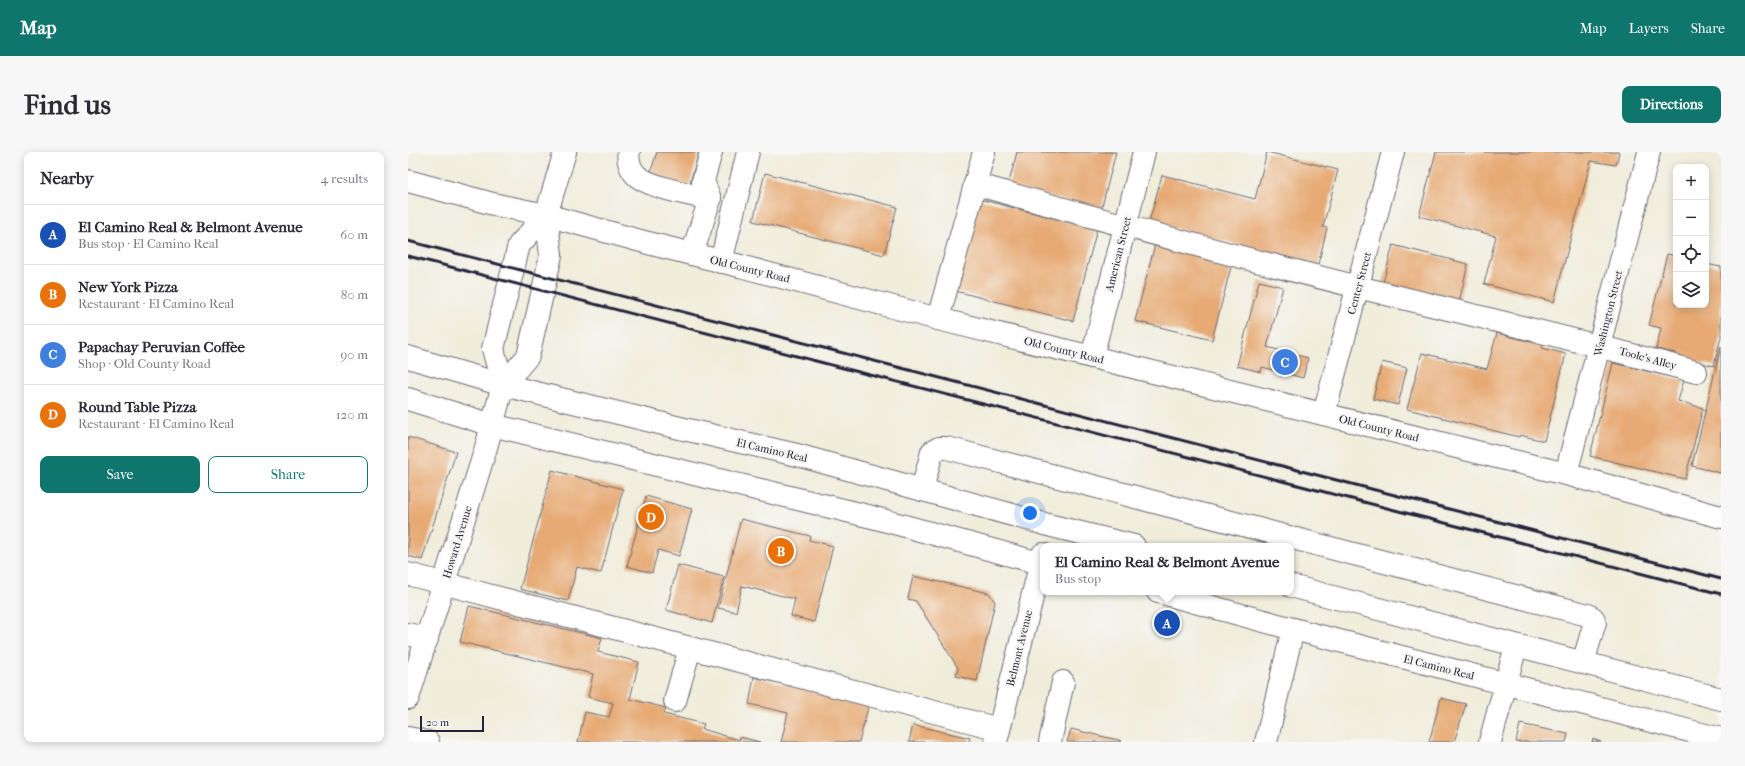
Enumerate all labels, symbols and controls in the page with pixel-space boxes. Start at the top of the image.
text: Map [20,17,56,39]
text: Map [1580,20,1607,37]
text: Layers [1629,20,1669,37]
text: Share [1691,20,1725,37]
button: Directions [1622,86,1721,123]
text: Find us [24,88,111,121]
map controls [1673,164,1709,308]
button: + [1673,164,1709,200]
text: Nearby [40,168,94,188]
text: 4 results [321,171,368,186]
button: − [1673,200,1709,236]
street label: American Street [1103,215,1134,294]
text: El Camino Real & Belmont Avenue [78,218,303,236]
text: A [49,227,57,242]
text: 60 m [340,227,368,242]
text: Bus stop · El Camino Real [78,236,219,251]
button: locate [1673,236,1709,272]
street label: Center Street [1345,250,1374,316]
street label: Old County Road [708,253,792,286]
street label: Washington Street [1591,269,1625,358]
button: layers [1673,272,1709,308]
text: New York Pizza [78,278,178,296]
text: B [49,287,57,302]
text: 80 m [341,287,368,302]
text: Restaurant · El Camino Real [78,296,234,311]
street label: Old County Road [1022,334,1106,367]
text: Papachay Peruvian Coffee [78,338,245,356]
street label: Toole's Alley [1618,345,1679,373]
text: C [49,347,57,362]
text: 90 m [340,347,368,362]
pin: C [1272,347,1298,377]
text: Shop · Old County Road [78,356,211,371]
text: Round Table Pizza [78,398,197,416]
text: D [48,407,58,422]
text: 120 m [336,407,368,422]
street label: Old County Road [1337,412,1421,445]
text: Restaurant · El Camino Real [78,416,234,431]
street label: El Camino Real [735,436,809,465]
button: Save [40,456,200,493]
button: Share [208,456,368,493]
pin: D [638,502,664,532]
your location [1020,503,1040,523]
street label: Howard Avenue [440,504,475,580]
pin: B [768,536,794,566]
popup [1040,543,1294,595]
text: El Camino Real & Belmont Avenue [1055,553,1279,571]
text: Bus stop [1055,571,1101,586]
street label: Belmont Avenue [1004,608,1035,688]
pin: A [1154,608,1180,638]
street label: El Camino Real [1402,652,1476,683]
scale bar [420,714,484,733]
text: 20 m [426,716,449,729]

